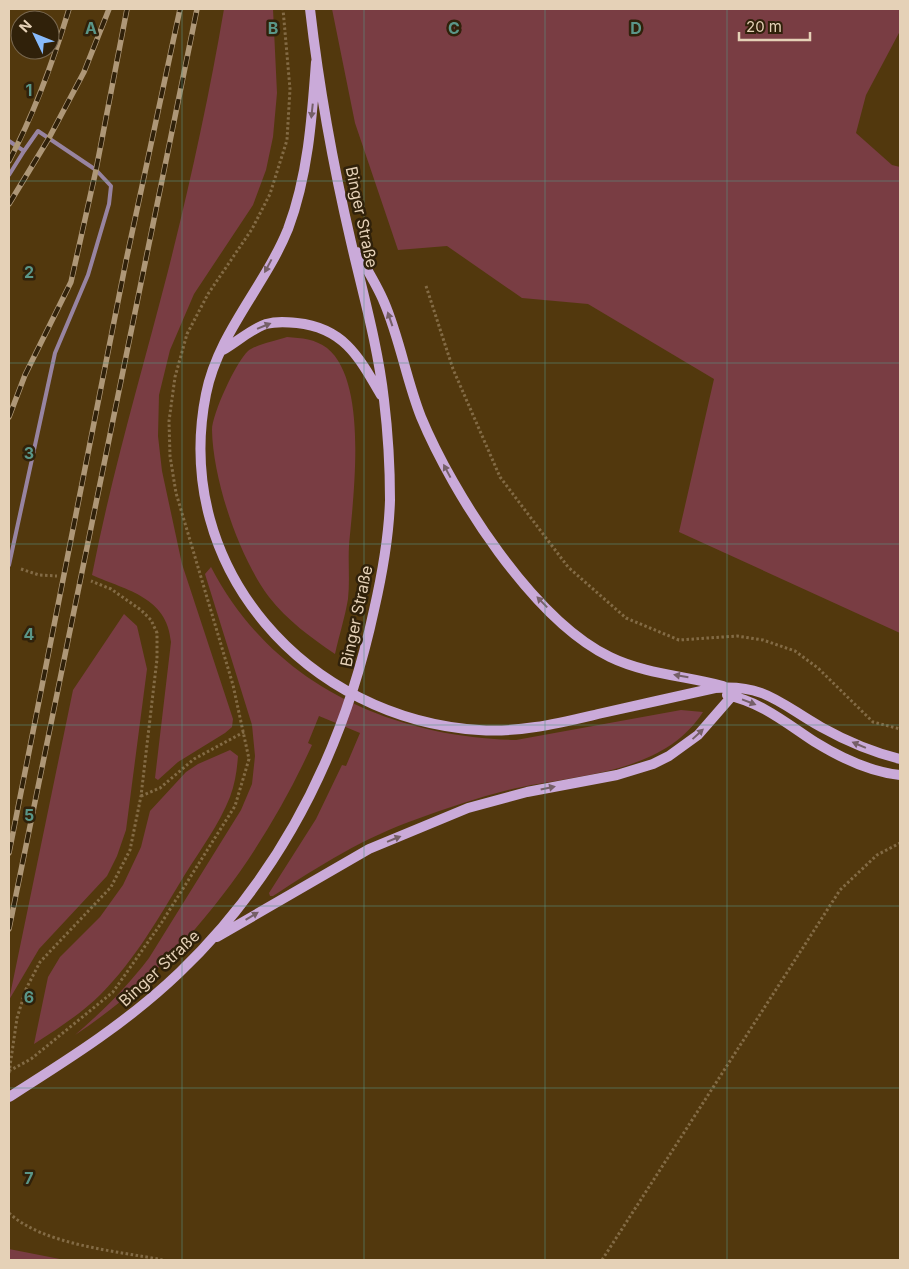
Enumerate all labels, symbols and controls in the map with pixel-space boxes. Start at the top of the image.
north arrow [10,10,60,60]
scale bar [739,10,810,42]
text: N [15,16,35,35]
text: 20 m [746,17,782,36]
text: A [85,18,97,38]
text: B [268,18,278,38]
text: C [448,18,460,38]
text: D [630,18,642,38]
text: 1 [26,80,32,100]
one-way arrow [308,103,316,119]
street label: Binger Straße [341,164,383,270]
one-way arrow [264,259,272,273]
text: 2 [24,262,34,282]
one-way arrow [386,311,394,326]
one-way arrow [257,322,271,330]
text: 3 [24,443,34,463]
one-way arrow [443,464,451,478]
street label: Binger Straße [335,563,377,669]
one-way arrow [536,597,548,609]
text: 4 [24,624,35,644]
one-way arrow [673,672,689,680]
one-way arrow [741,699,756,706]
one-way arrow [692,728,704,740]
one-way arrow [852,741,866,749]
one-way arrow [541,783,557,791]
text: 5 [24,805,34,825]
one-way arrow [387,834,401,842]
one-way arrow [245,912,258,921]
street label: Binger Straße [114,926,204,1010]
text: 6 [24,987,34,1007]
text: 7 [24,1168,34,1188]

